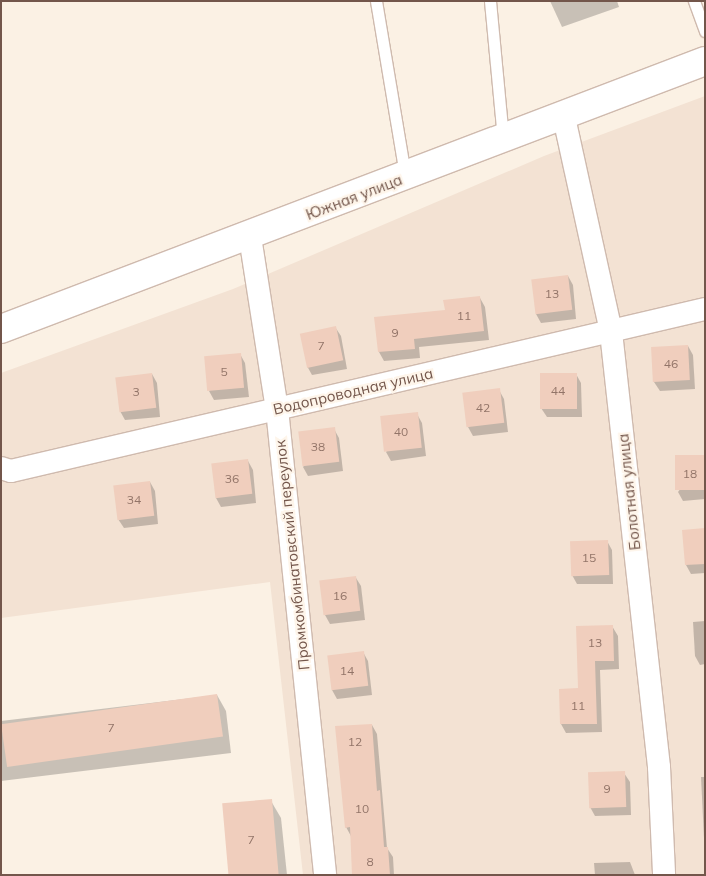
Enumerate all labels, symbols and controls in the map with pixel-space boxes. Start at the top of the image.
street label: Южная улица [303,170,405,224]
house number: 13 [545,287,559,301]
house number: 11 [457,309,471,323]
house number: 9 [391,326,399,340]
house number: 7 [317,339,325,353]
house number: 46 [664,357,678,371]
street label: Водопроводная улица [271,364,435,418]
house number: 5 [220,365,228,379]
house number: 44 [551,384,565,398]
house number: 3 [132,385,140,399]
house number: 42 [476,401,490,415]
house number: 40 [394,425,408,439]
street label: Болотная улица [614,433,644,551]
street label: Промкомбинатовский переулок [271,439,313,671]
house number: 38 [311,440,325,454]
house number: 18 [683,467,697,481]
house number: 36 [225,472,239,486]
house number: 34 [127,493,141,507]
house number: 15 [582,551,596,565]
house number: 16 [333,589,347,603]
house number: 13 [588,636,602,650]
house number: 14 [340,664,354,678]
house number: 11 [571,699,585,713]
house number: 7 [107,721,115,735]
house number: 12 [348,735,362,749]
house number: 9 [603,782,611,796]
house number: 10 [355,802,369,816]
house number: 7 [247,833,255,847]
house number: 8 [366,855,374,869]

